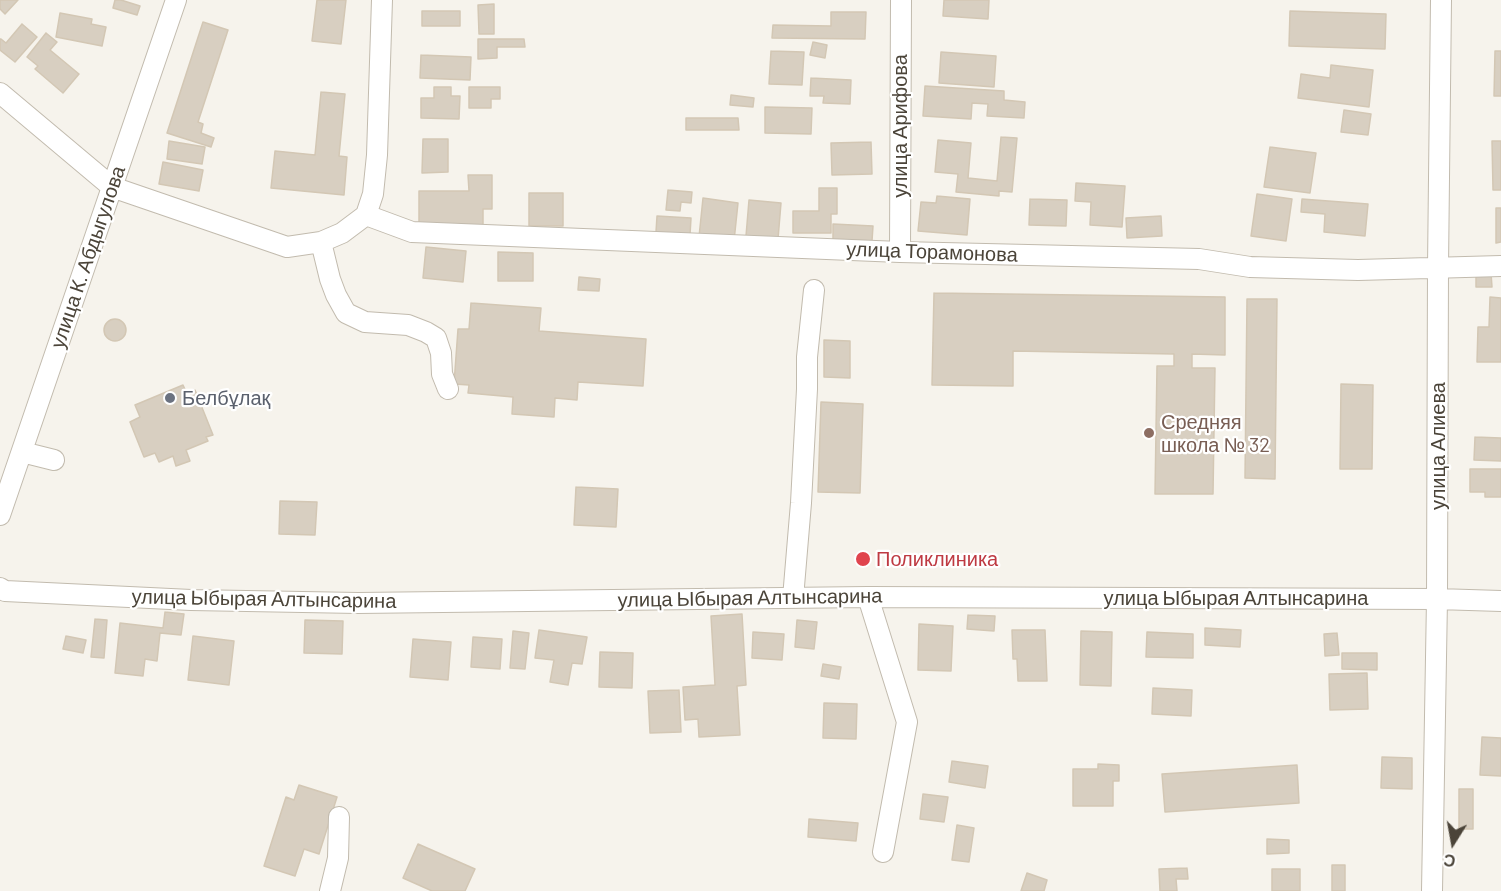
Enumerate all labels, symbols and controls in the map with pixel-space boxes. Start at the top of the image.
street label: улица Арифова [888,54,912,198]
street label: улица К. Абдыгулова [45,163,131,351]
street label: улица Торамонова [846,237,1018,267]
street label: улица Алиева [1426,382,1450,510]
place label: Белбұлақ [182,386,270,410]
marker: Белбұлақ [163,391,177,405]
place label: Средняя школа № 32 [1161,410,1270,457]
marker: Средняя школа № 32 [1142,426,1156,440]
place label: Поликлиника [876,547,998,571]
marker: Поликлиника [854,550,872,568]
street label: улица Ыбырая Алтынсарина [617,584,883,612]
street label: улица Ыбырая Алтынсарина [131,585,397,613]
street label: улица Ыбырая Алтынсарина [1104,586,1368,610]
north arrow [1423,813,1483,873]
text: С [1442,851,1457,872]

